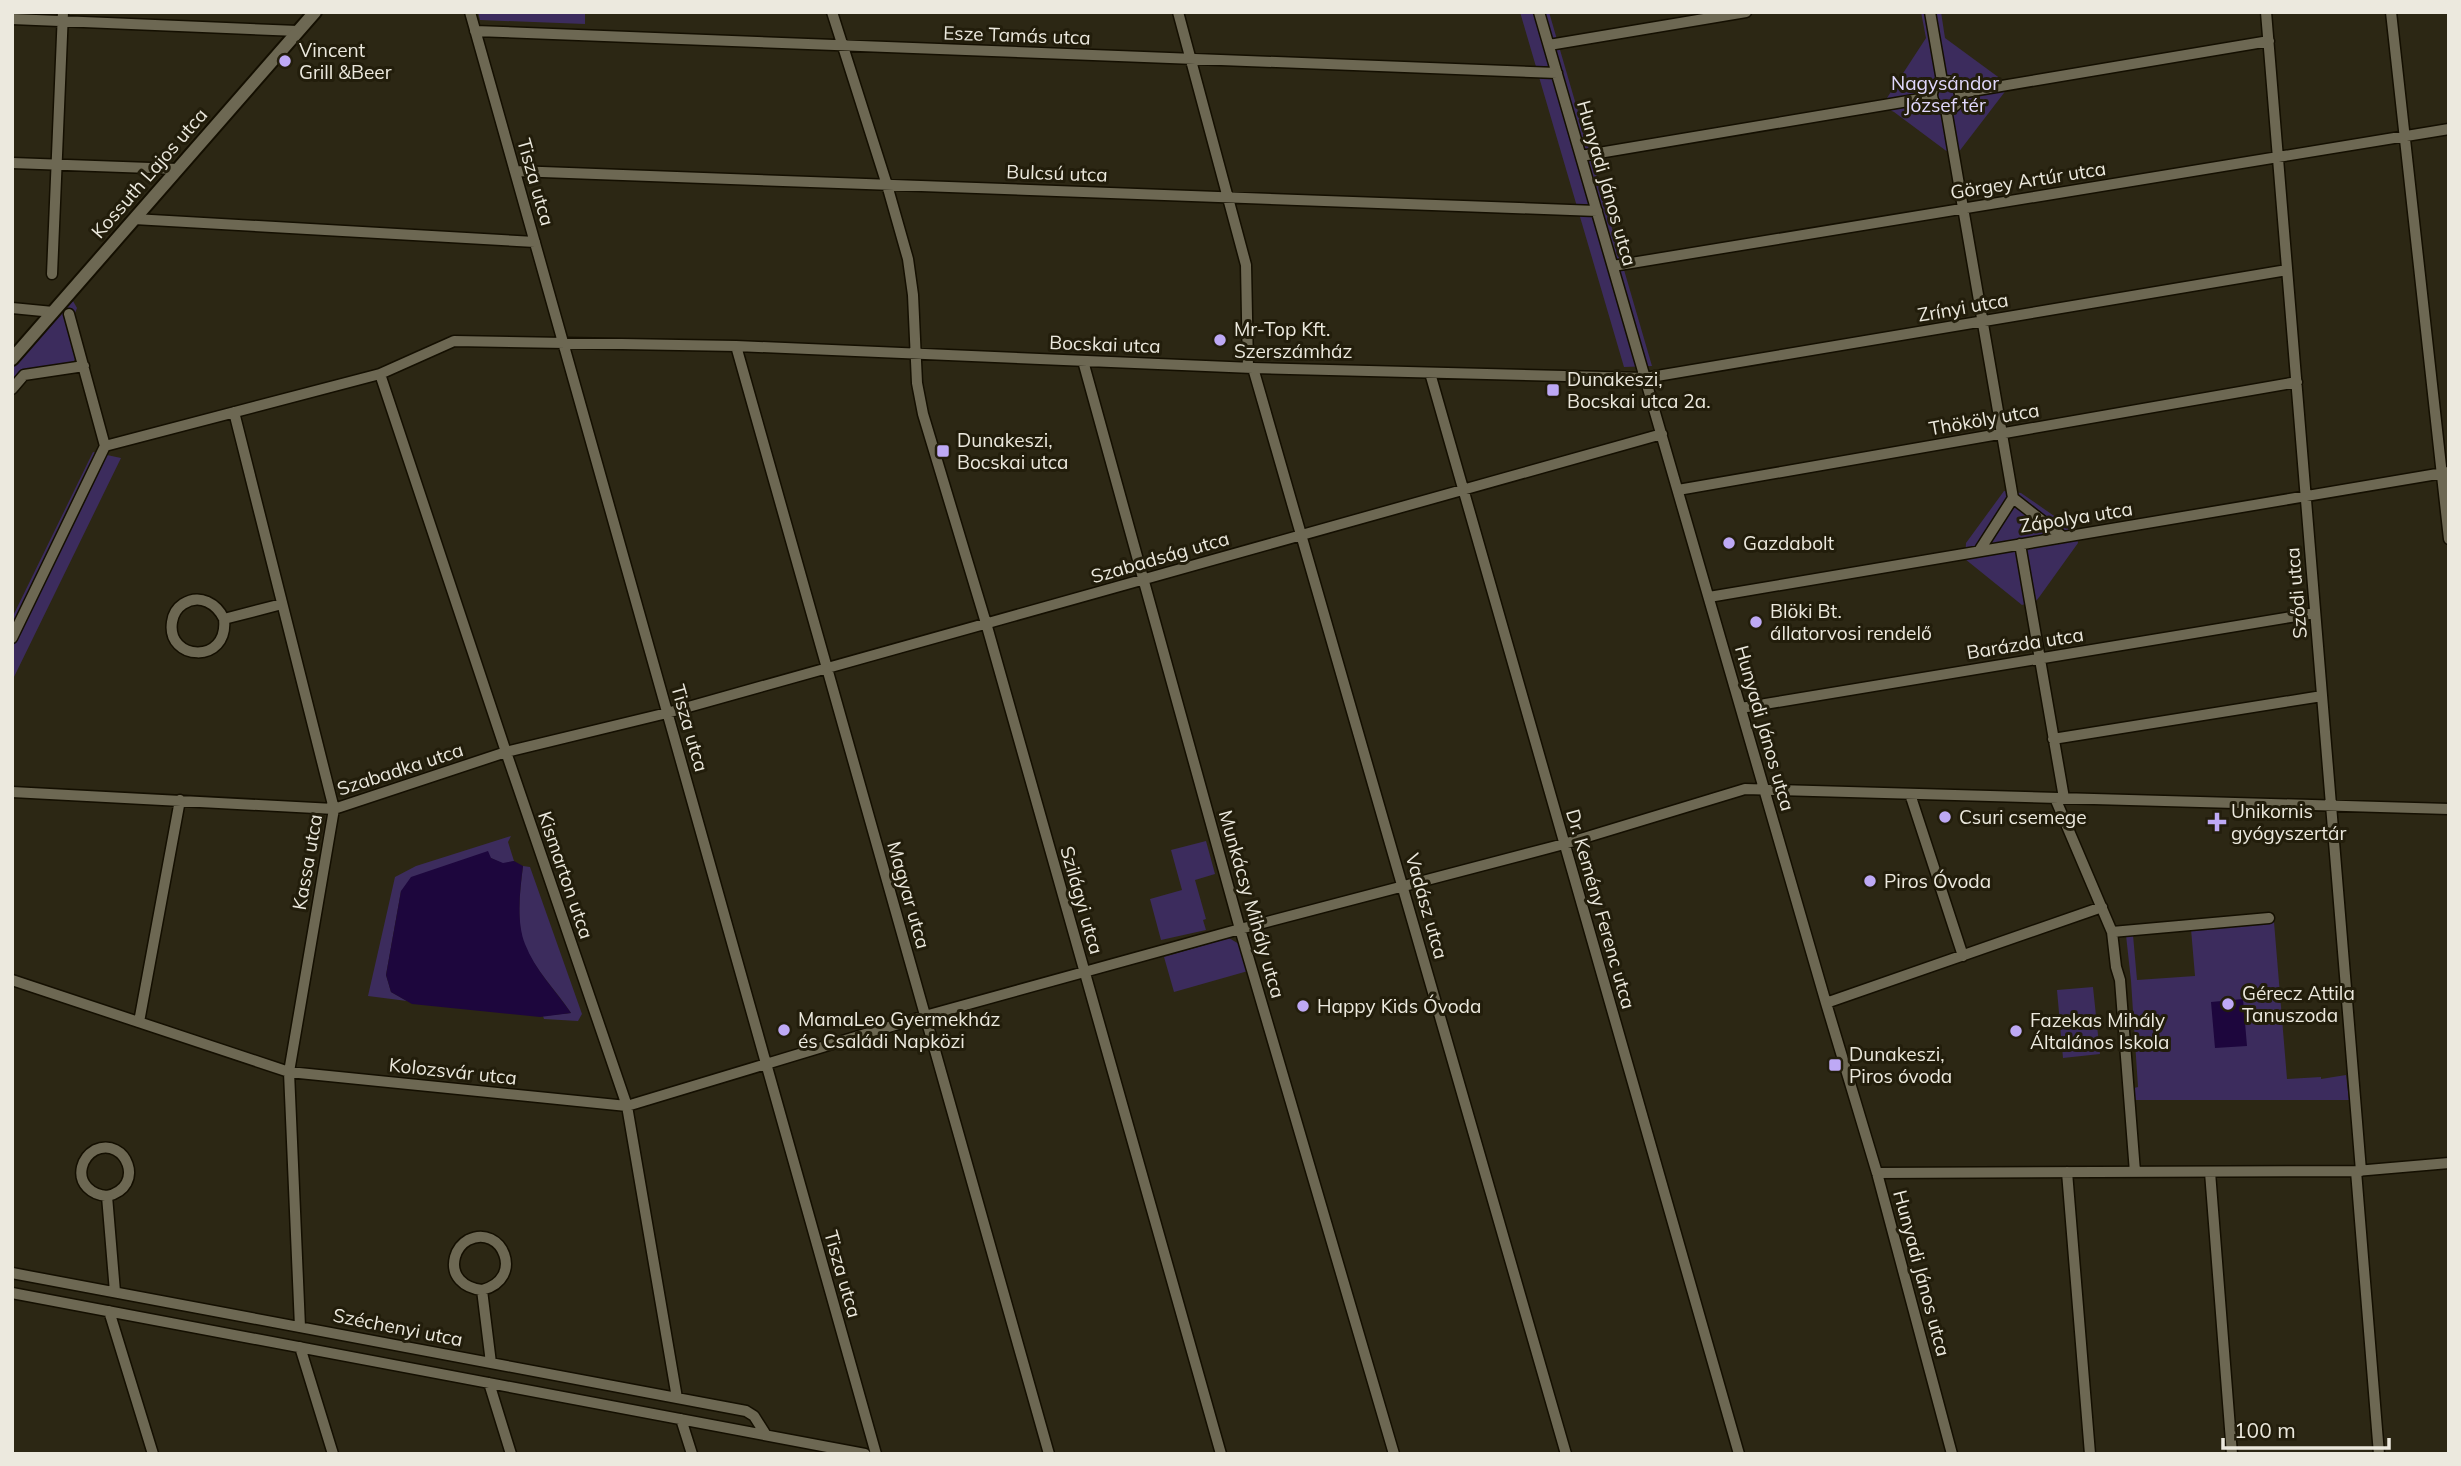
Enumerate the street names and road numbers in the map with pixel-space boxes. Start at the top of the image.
street label: Esze Tamás utca [943,20,1091,50]
street label: Hunyadi János utca [1572,98,1642,268]
street label: Kossuth Lajos utca [86,103,212,243]
street label: Tisza utca [512,136,560,228]
street label: Görgey Artúr utca [1948,156,2108,204]
street label: Bulcsú utca [1006,159,1108,187]
street label: Zrínyi utca [1916,287,2010,327]
street label: Bocskai utca [1049,330,1161,358]
street label: Thököly utca [1927,397,2041,441]
street label: Zápolya utca [2018,496,2134,538]
street label: Szabadság utca [1088,526,1232,588]
street label: Sződi utca [2280,546,2312,640]
street label: Barázda utca [1965,622,2085,664]
street label: Hunyadi János utca [1730,643,1800,813]
street label: Tisza utca [666,682,714,774]
street label: Szabadka utca [334,737,466,801]
street label: Dr. Kemény Ferenc utca [1561,806,1641,1012]
street label: Munkácsy Mihály utca [1214,807,1290,1001]
street label: Kismarton utca [533,808,599,942]
street label: Kassa utca [287,812,327,912]
street label: Magyar utca [882,839,936,951]
street label: Szilágyi utca [1055,843,1109,957]
street label: Vadász utca [1400,850,1454,962]
street label: Kolozsvár utca [388,1052,518,1090]
street label: Hunyadi János utca [1888,1187,1956,1359]
street label: Tisza utca [819,1228,867,1320]
street label: Széchenyi utca [331,1303,465,1351]

